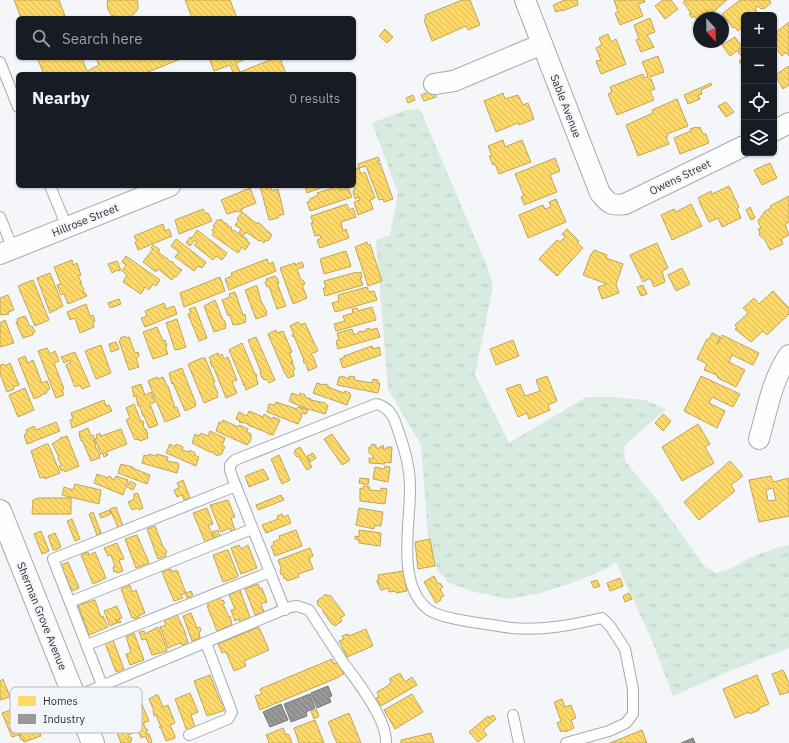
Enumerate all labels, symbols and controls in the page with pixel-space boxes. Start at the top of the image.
north arrow [693,12,729,48]
map controls [741,12,777,156]
button: + [741,12,777,48]
search box [16,16,356,60]
icon: search [30,27,52,49]
text: Search here [62,29,142,48]
button: − [741,48,777,84]
street label: Sable Avenue [547,72,585,140]
button: locate [741,84,777,120]
text: Nearby [32,87,90,109]
text: 0 results [289,90,340,107]
button: layers [741,120,777,156]
street label: Owens Street [647,156,713,198]
street label: Hillrose Street [50,200,121,240]
street label: Sherman Grove Avenue [14,560,70,672]
legend [10,687,142,733]
text: Homes [43,694,78,708]
text: Industry [43,712,86,726]

